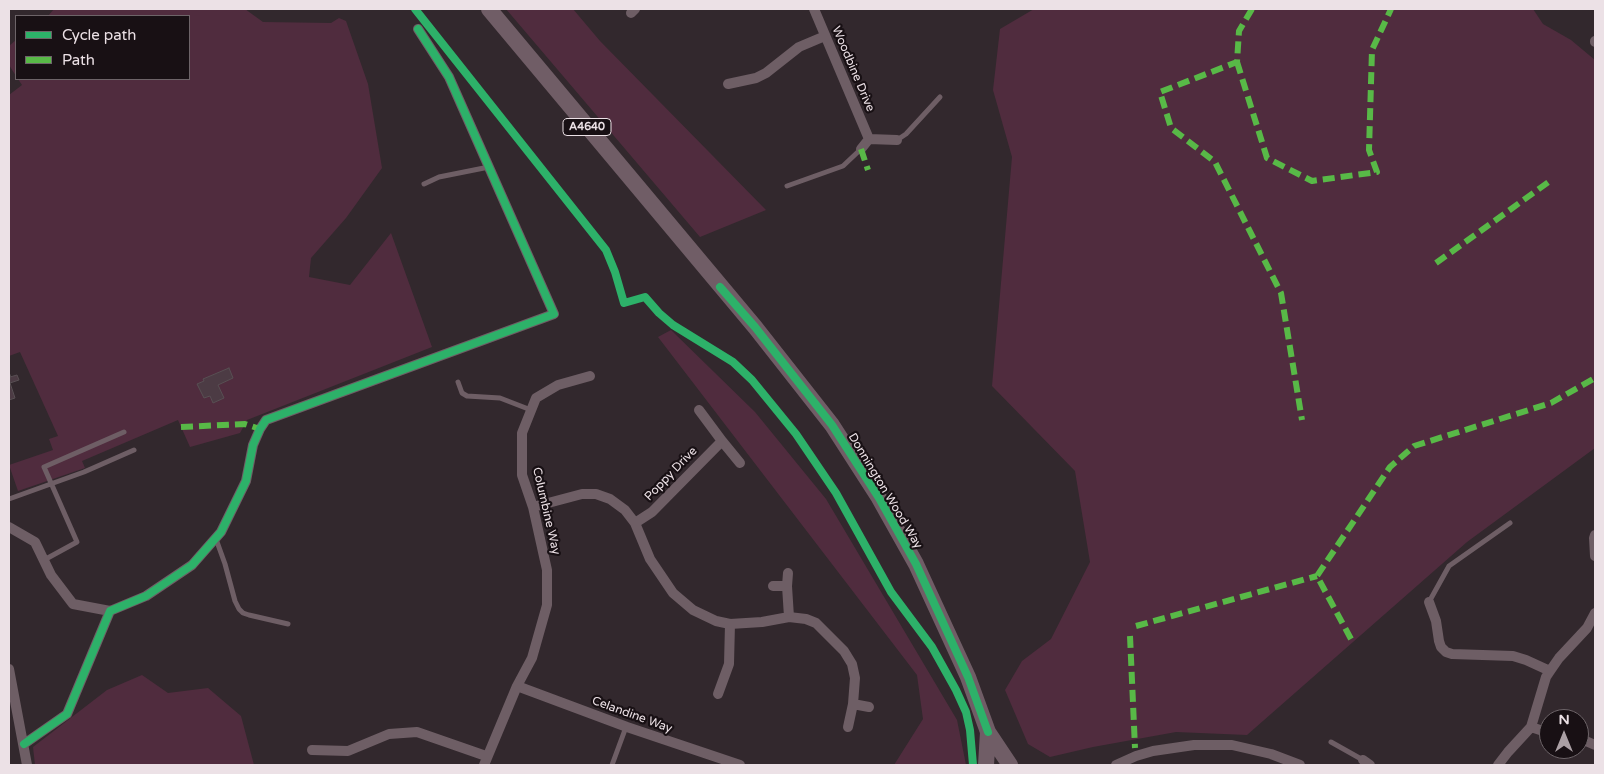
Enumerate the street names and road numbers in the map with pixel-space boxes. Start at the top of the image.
street label: Woodbine Drive [829,24,877,114]
road number: A4640 [563,118,611,136]
street label: Donnington Wood Way [845,431,925,551]
street label: Poppy Drive [642,444,700,504]
street label: Columbine Way [529,466,563,556]
street label: Celandine Way [590,694,674,736]

